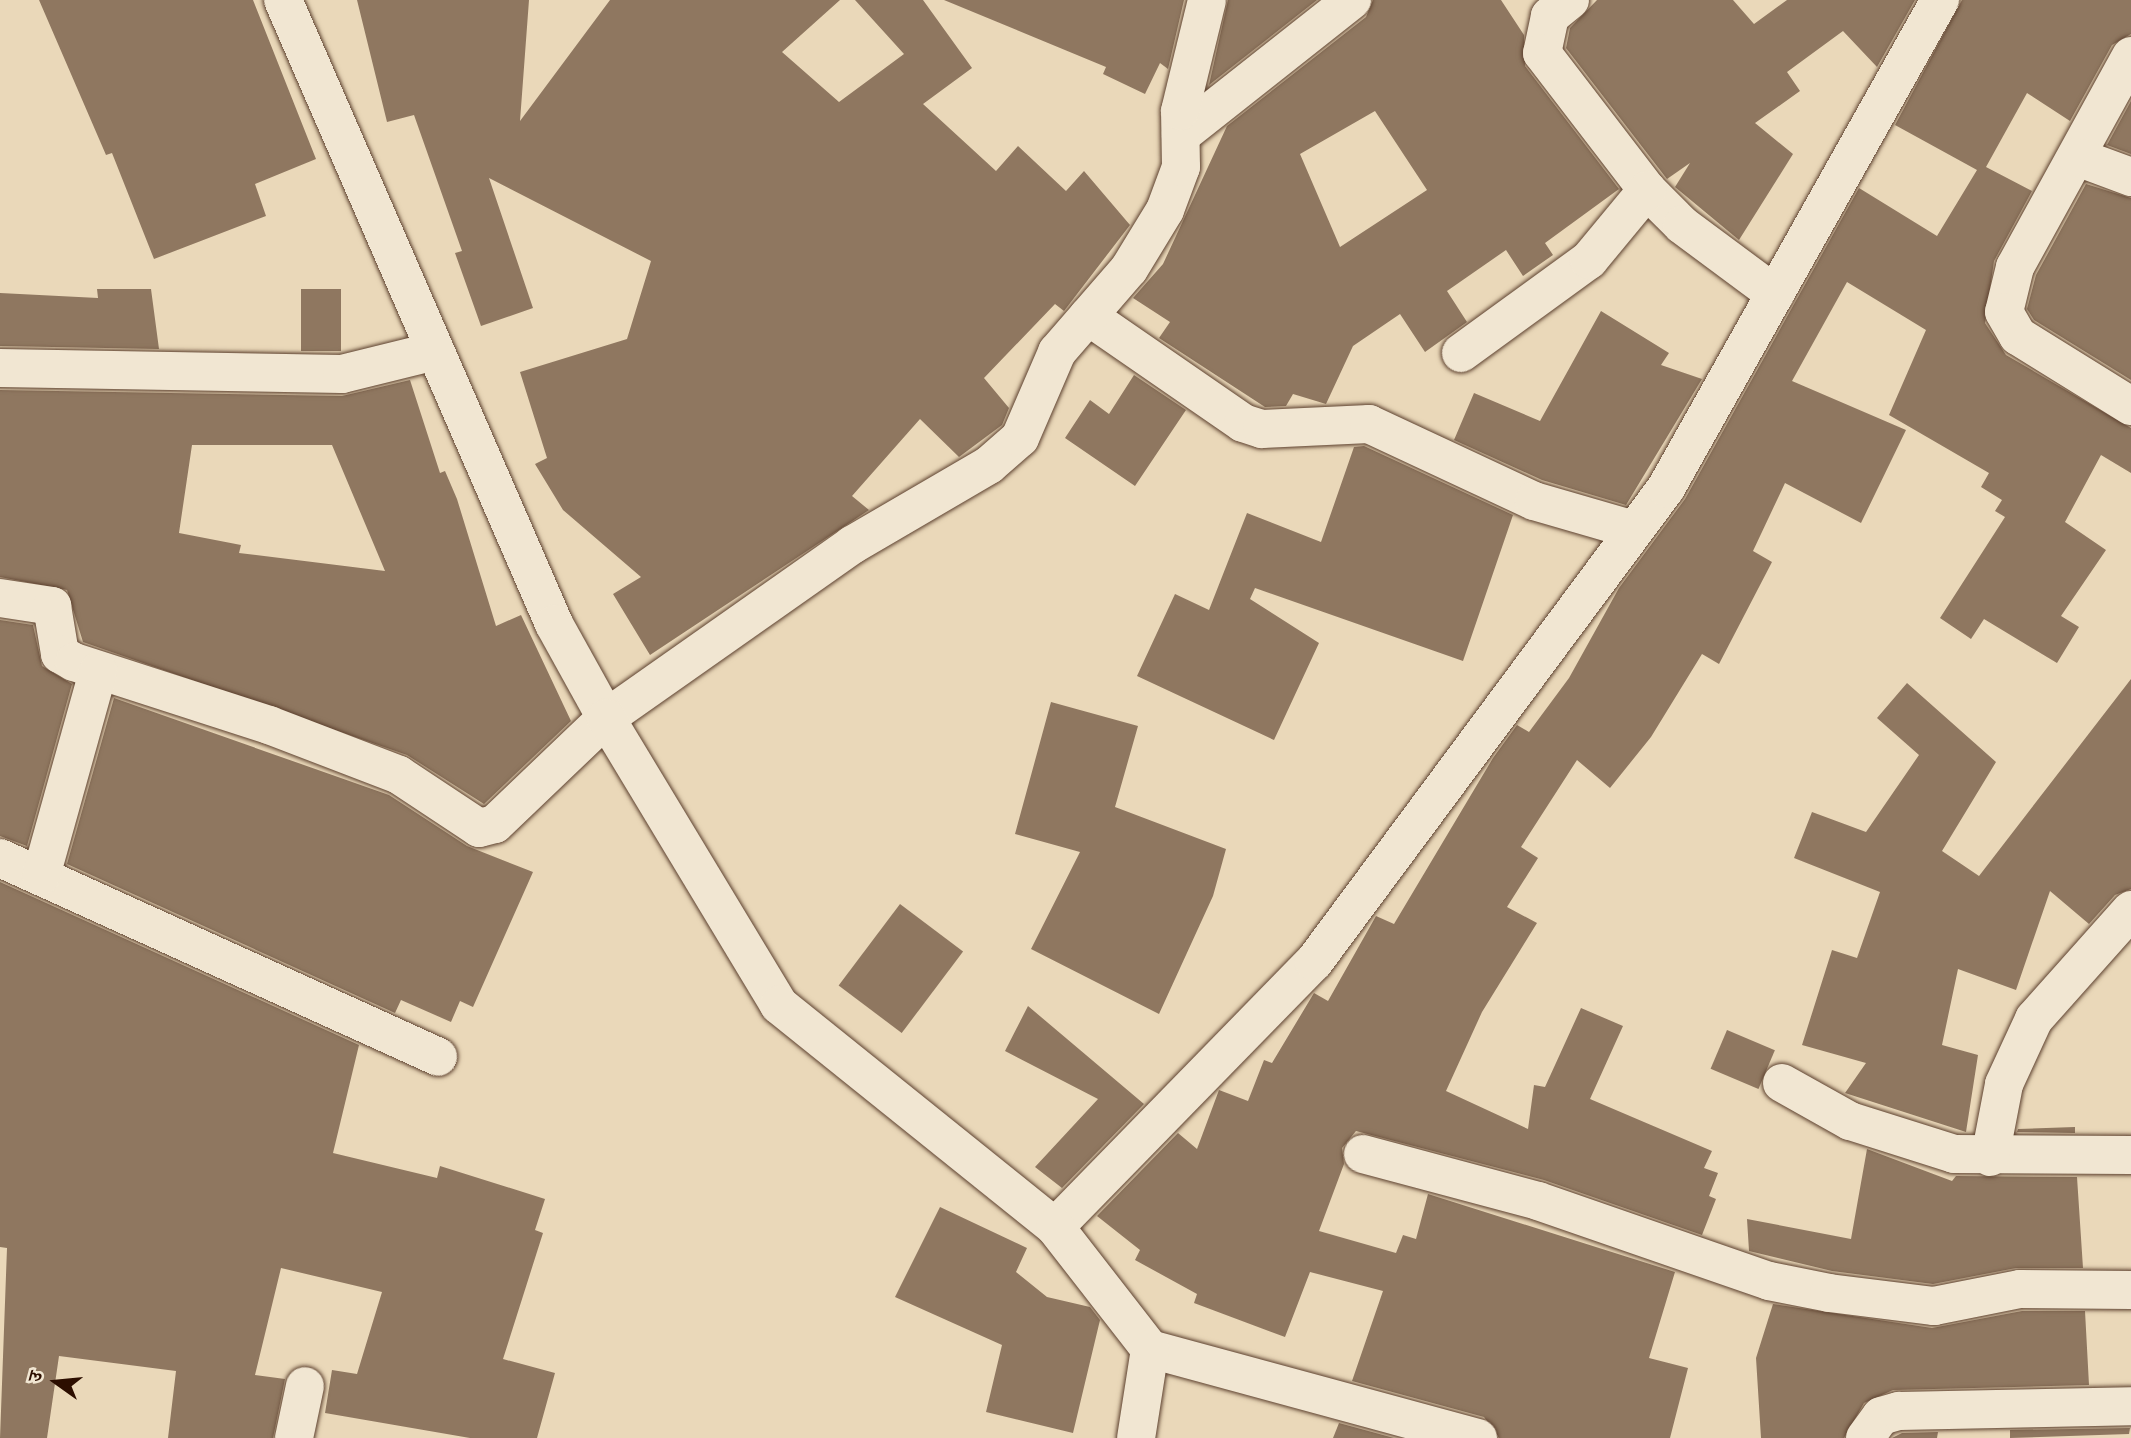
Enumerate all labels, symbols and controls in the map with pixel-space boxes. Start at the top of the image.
north arrow [21,1347,91,1417]
text: उ [23,1369,49,1384]

